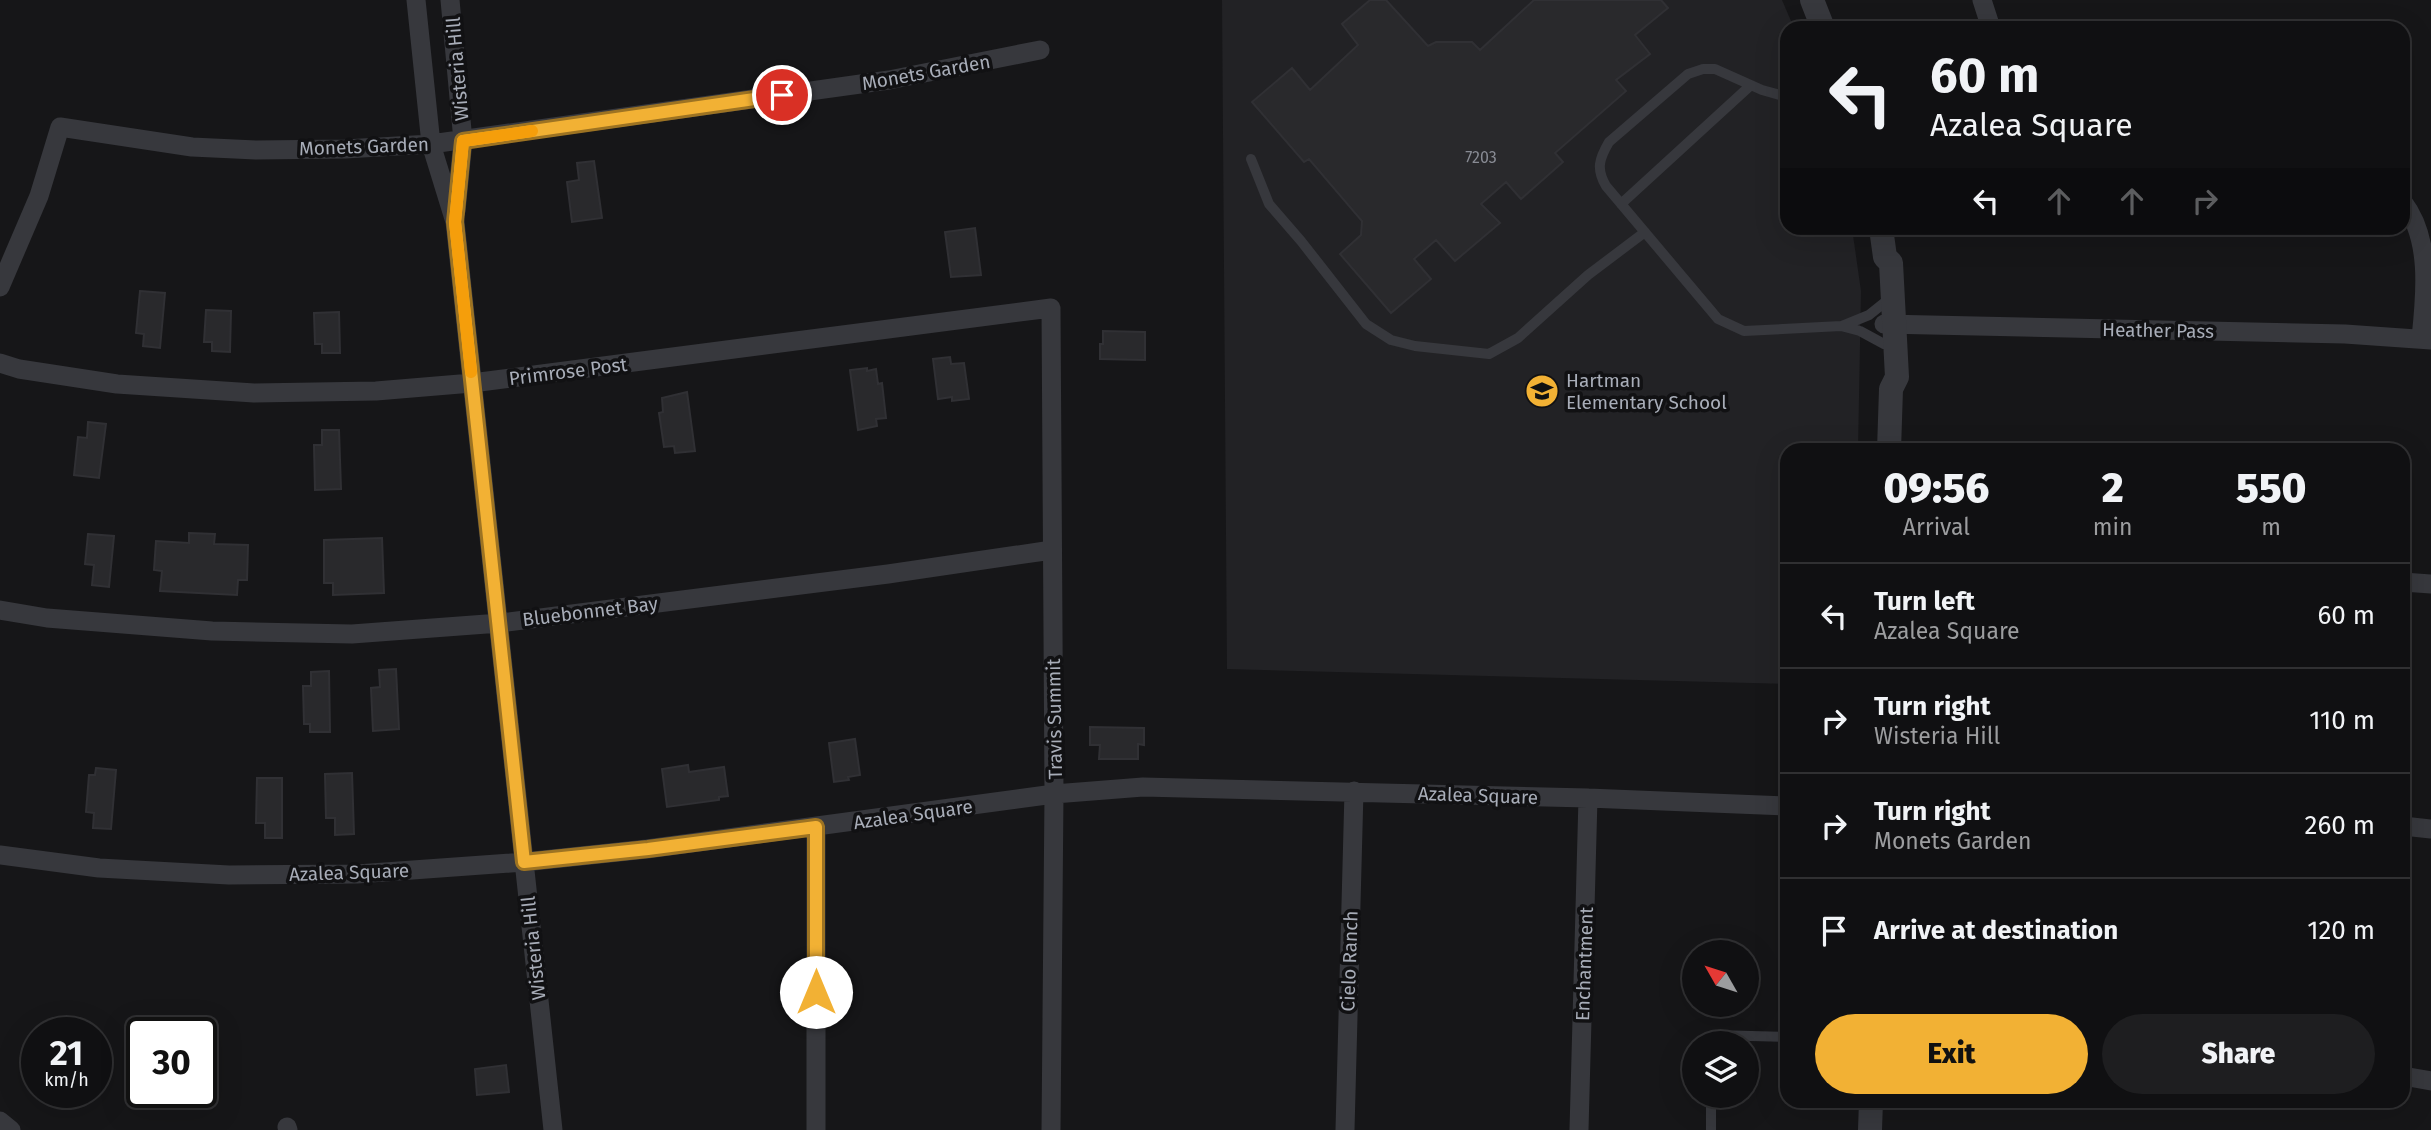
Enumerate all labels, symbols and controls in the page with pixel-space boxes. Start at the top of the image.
street label: Wisteria Hill [441,16,474,122]
text: 60 m [1930,46,2039,105]
icon: left [1815,49,1906,140]
street label: Monets Garden [860,50,992,95]
pin [752,65,812,125]
icon: arrive [763,76,801,114]
text: Azalea Square [1930,106,2133,144]
street label: Monets Garden [299,133,429,160]
house number: 7203 [1465,148,1497,167]
icon: left [1967,182,2005,220]
icon: ahead [2040,182,2078,220]
icon: ahead [2113,182,2151,220]
icon: right [2186,182,2224,220]
street label: Heather Pass [2102,318,2214,343]
street label: Primrose Post [508,353,629,390]
place label: Hartman Elementary School [1566,369,1727,414]
school or university icon: Hartman Elementary School [1523,372,1561,410]
text: 09:56 [1883,463,1989,513]
text: 2 [2102,463,2124,513]
text: 550 [2236,463,2307,513]
text: Arrival [1903,513,1970,541]
text: min [2093,513,2133,541]
text: m [2261,513,2281,541]
text: Turn left [1874,586,1975,617]
street label: Bluebonnet Bay [521,592,660,631]
icon: left [1815,597,1853,635]
text: 60 m [2317,600,2375,631]
text: Azalea Square [1874,617,2020,645]
street label: Travis Summit [1042,658,1067,780]
text: Turn right [1874,691,1991,722]
icon: right [1815,702,1853,740]
text: 110 m [2309,705,2375,736]
text: Wisteria Hill [1874,722,2000,750]
street label: Azalea Square [1417,782,1538,809]
street label: Azalea Square [852,795,974,834]
text: Turn right [1874,796,1991,827]
icon: right [1815,807,1853,845]
text: 260 m [2305,810,2375,841]
text: Monets Garden [1874,827,2031,855]
street label: Azalea Square [289,859,410,886]
street label: Wisteria Hill [517,894,550,1001]
street label: Enchantment [1571,906,1598,1022]
street label: Cielo Ranch [1336,910,1363,1012]
icon: arrive [1815,912,1853,950]
text: Arrive at destination [1874,915,2118,946]
text: 120 m [2307,915,2375,946]
north arrow [1682,940,1759,1017]
map controls [1682,940,1759,1108]
position arrow [779,955,853,1029]
button: Exit [1815,1014,2088,1094]
button: Share [2102,1014,2375,1094]
speed limit sign: 30 [126,1017,217,1108]
button: layers [1682,1031,1759,1108]
text: 21 [50,1032,83,1074]
text: km/h [44,1069,89,1091]

